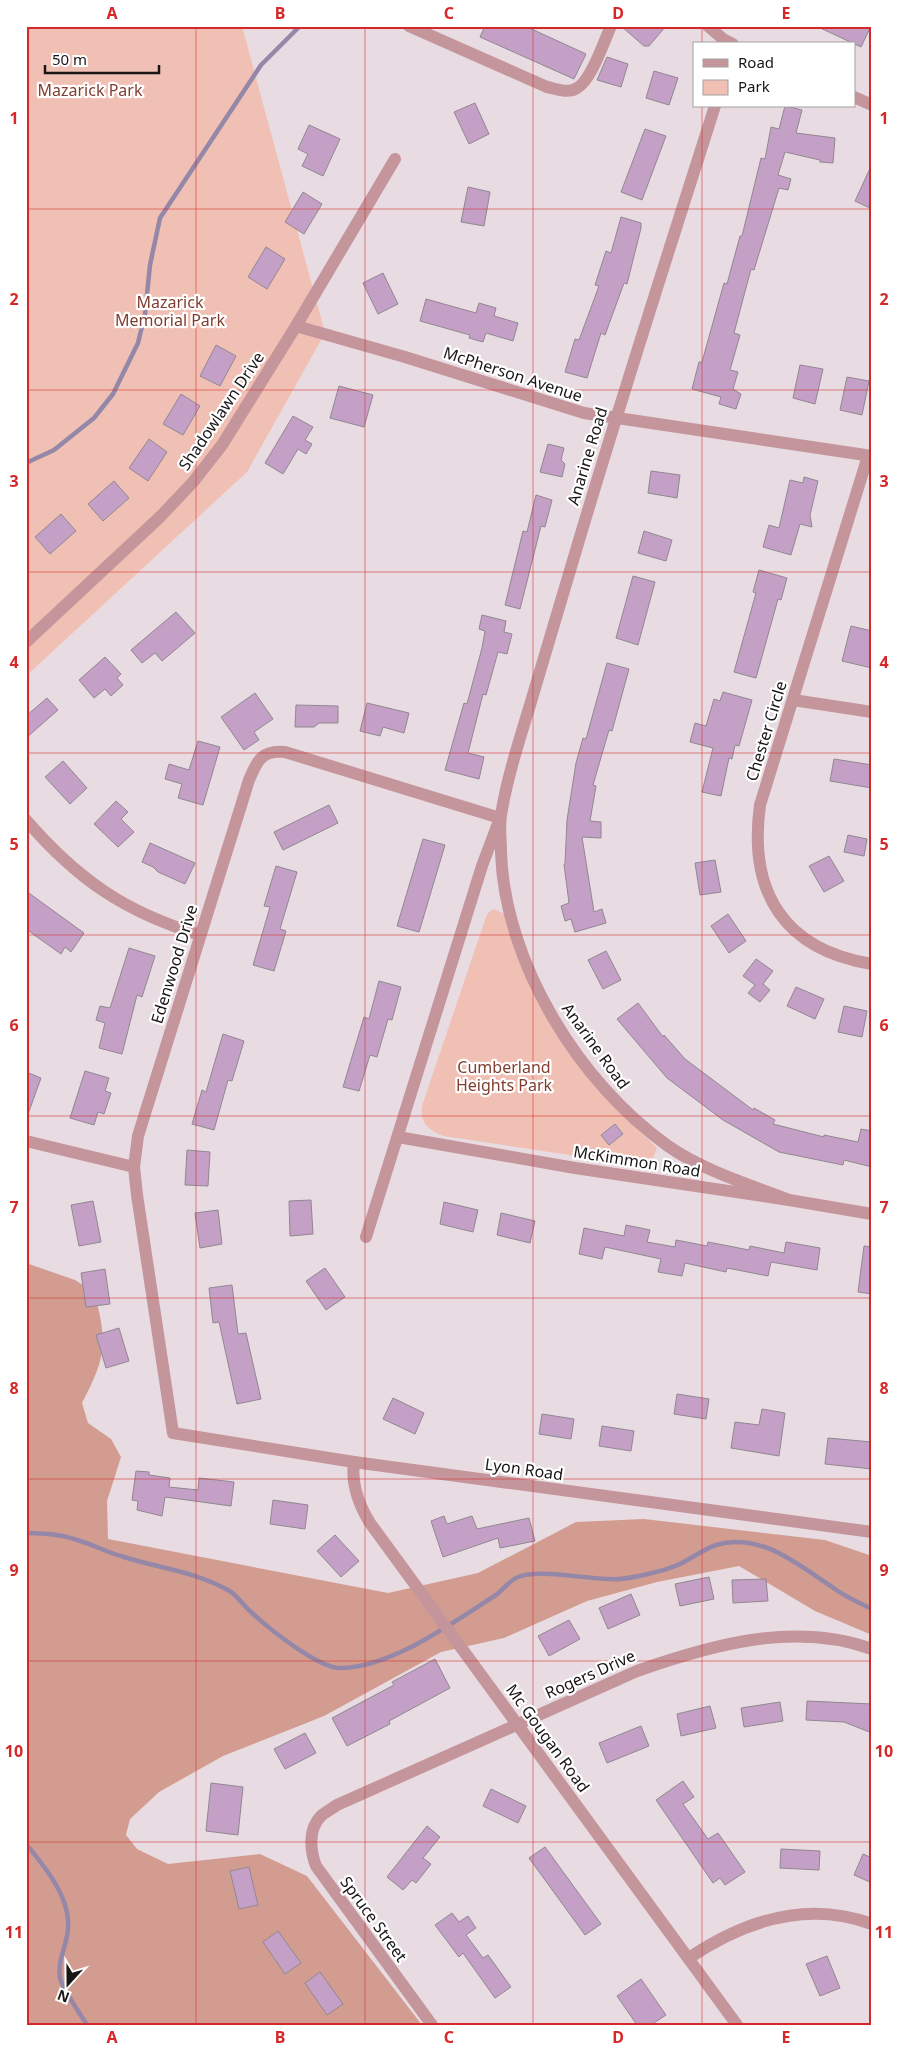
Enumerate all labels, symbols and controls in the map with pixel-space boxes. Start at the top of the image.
text: A [106,2,118,24]
text: B [275,2,285,24]
text: C [444,2,454,24]
text: D [612,2,624,24]
text: E [782,2,791,24]
scale bar [45,42,159,74]
legend [693,42,856,108]
text: 50 m [52,49,87,69]
text: Road [738,52,774,72]
text: Park [738,76,770,96]
park label: Mazarick Park [38,79,143,101]
text: 1 [9,107,19,129]
text: 1 [879,107,889,129]
text: 2 [9,288,19,310]
text: 2 [879,288,889,310]
park label: Mazarick Memorial Park [115,291,225,331]
street label: McPherson Avenue [441,341,585,407]
street label: Shadowlawn Drive [173,347,269,475]
street label: Anarine Road [562,404,612,508]
text: 3 [9,470,19,492]
text: 3 [879,470,889,492]
text: 4 [9,651,19,673]
text: 4 [879,651,889,673]
street label: Chester Circle [740,678,792,784]
text: 5 [9,833,19,855]
text: 5 [879,833,889,855]
street label: Edenwood Drive [145,902,203,1026]
street label: Anarine Road [557,999,635,1093]
text: 6 [9,1014,19,1036]
text: 6 [879,1014,889,1036]
park label: Cumberland Heights Park [456,1056,553,1096]
street label: McKimmon Road [572,1140,702,1182]
text: 7 [9,1196,19,1218]
text: 7 [879,1196,889,1218]
text: 8 [9,1377,19,1399]
text: 8 [879,1377,889,1399]
street label: Lyon Road [483,1453,565,1485]
text: 9 [9,1559,19,1581]
text: 9 [879,1559,889,1581]
street label: Rogers Drive [541,1644,639,1704]
street label: Mc Gougan Road [501,1679,595,1797]
text: 10 [5,1740,23,1762]
text: 10 [875,1740,893,1762]
street label: Spruce Street [336,1872,413,1966]
text: 11 [5,1921,23,1943]
text: 11 [875,1921,893,1943]
north arrow [42,1958,92,2008]
text: N [54,1986,72,2008]
text: A [106,2026,118,2048]
text: B [275,2026,285,2048]
text: C [444,2026,454,2048]
text: D [612,2026,624,2048]
text: E [782,2026,791,2048]

